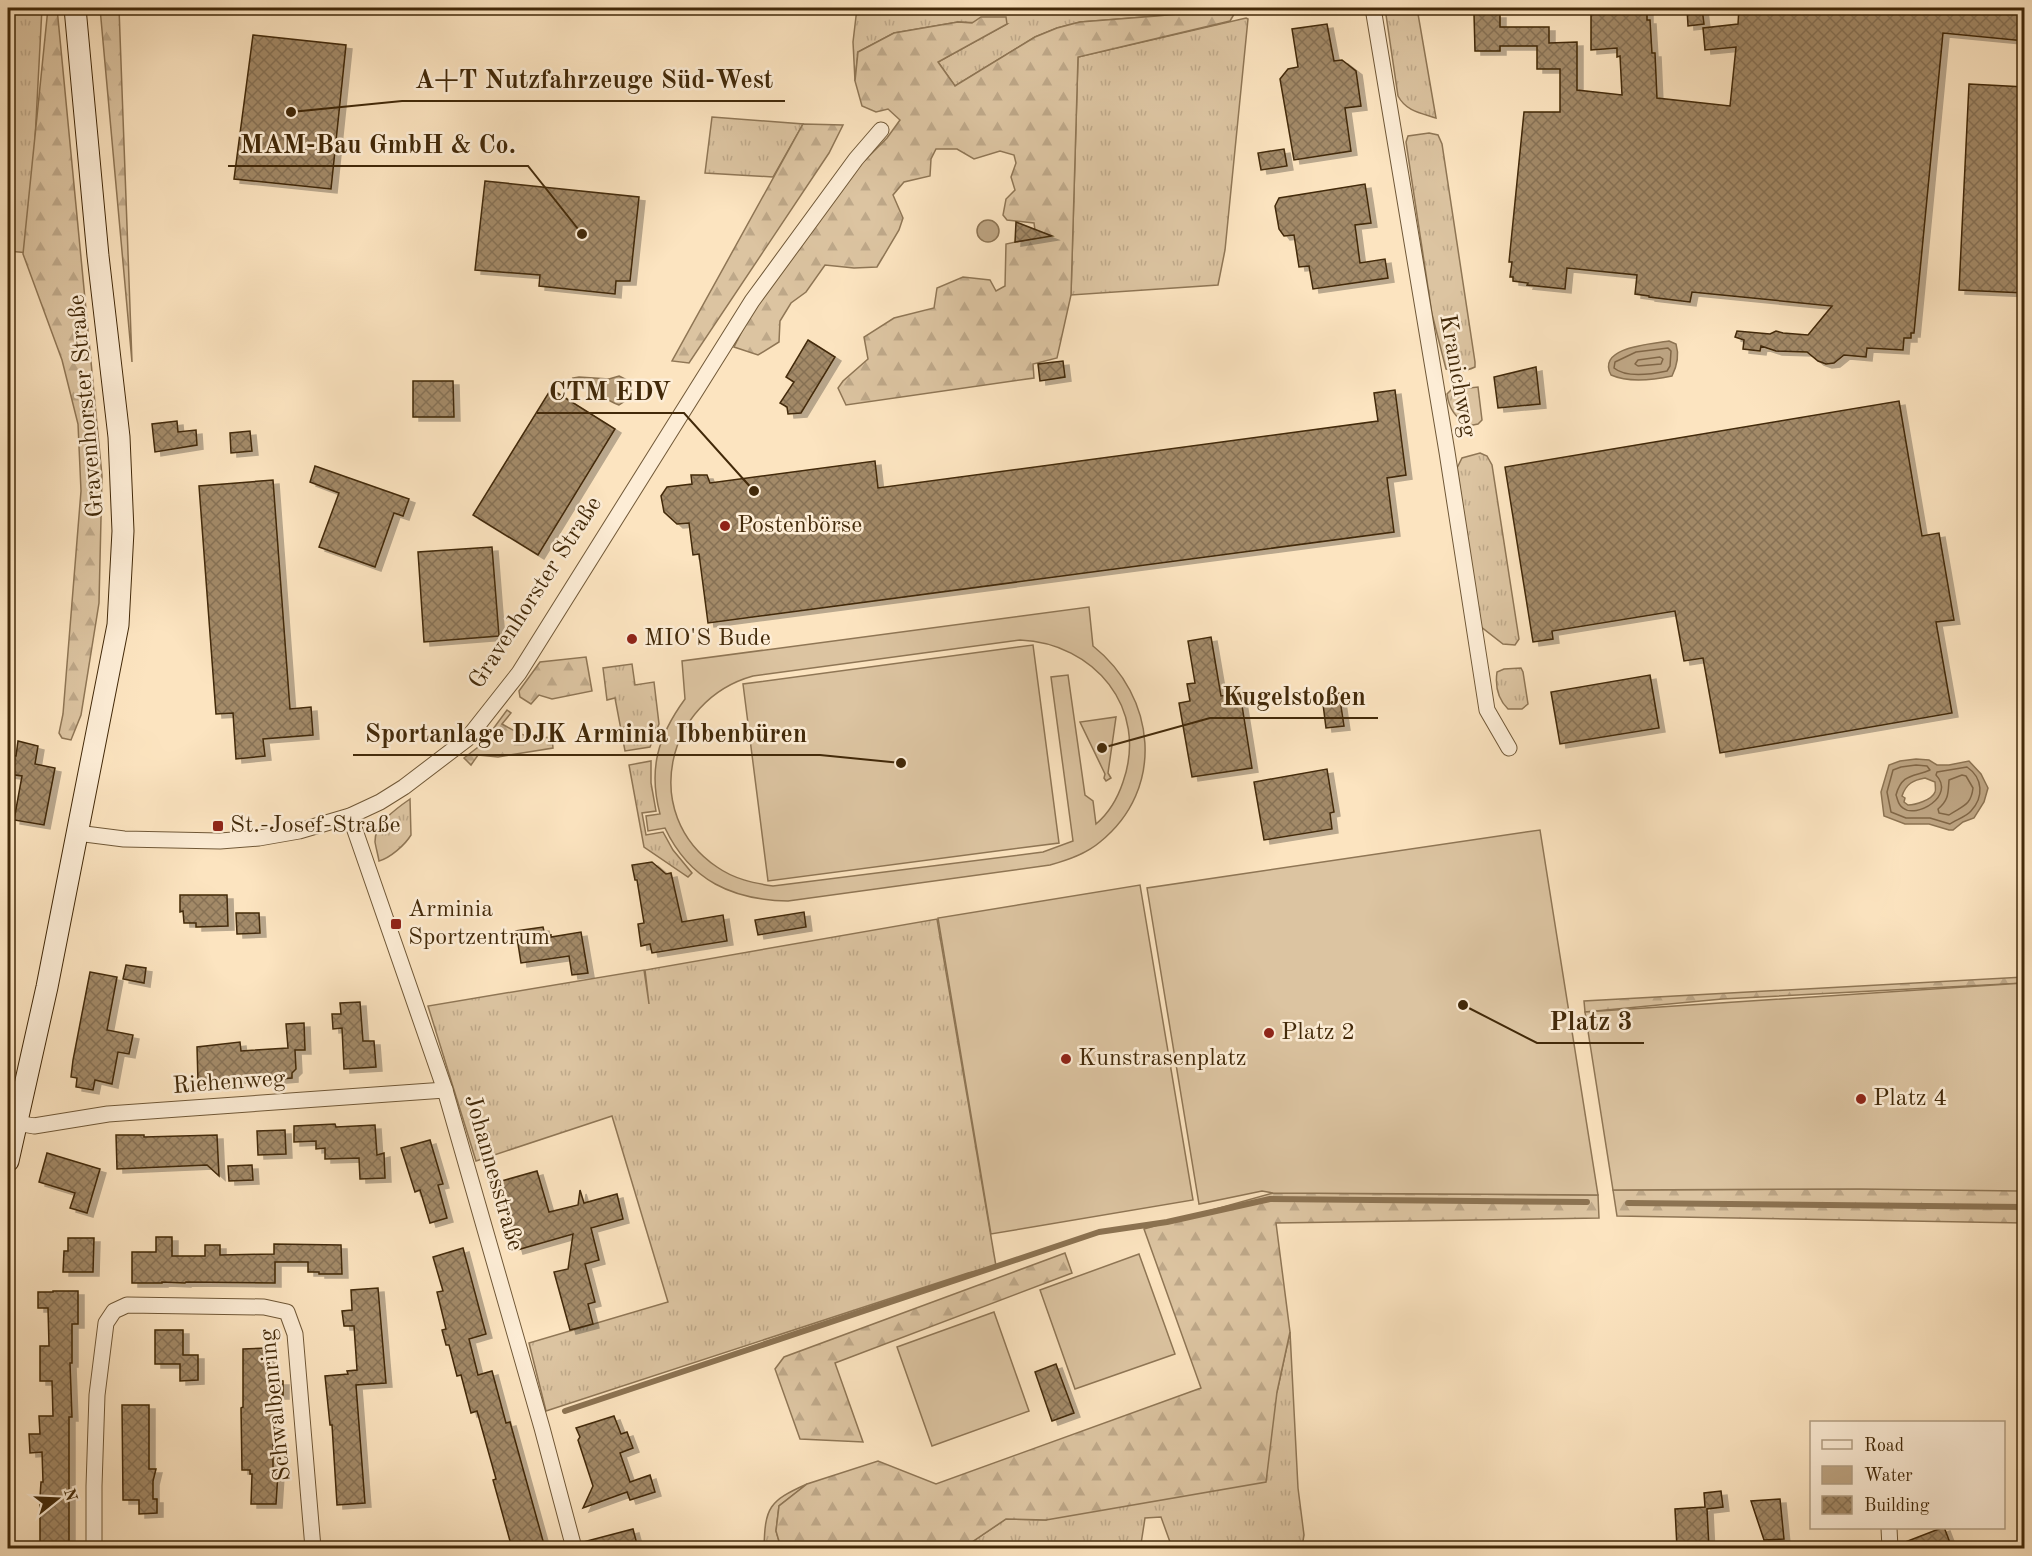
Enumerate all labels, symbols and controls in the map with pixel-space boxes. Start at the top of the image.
callout: A+T Nutzfahrzeuge Süd-West [402,57,785,101]
text: A+T Nutzfahrzeuge Süd-West [415,68,773,94]
callout: MAM-Bau GmbH & Co. [228,122,528,166]
text: MAM-Bau GmbH & Co. [240,133,516,159]
street label: Gravenhorster Straße [65,294,109,518]
street label: Kranichweg [1434,313,1480,439]
callout: CTM EDV [537,369,684,413]
text: CTM EDV [549,380,671,406]
street label: Gravenhorster Straße [465,493,607,693]
place label: Postenbörse [737,514,862,538]
marker: Postenbörse [718,519,732,533]
place label: MIO'S Bude [644,627,771,651]
marker: MIO'S Bude [625,632,639,646]
callout: Kugelstoßen [1210,674,1378,718]
text: Kugelstoßen [1222,685,1366,711]
callout: Sportanlage DJK Arminia Ibbenbüren [353,711,820,755]
text: Sportanlage DJK Arminia Ibbenbüren [365,722,807,748]
place label: St.-Josef-Straße [230,814,401,838]
marker: St.-Josef-Straße [211,819,225,833]
place label: Arminia Sportzentrum [408,898,550,950]
marker: Arminia Sportzentrum [389,917,403,931]
callout: Platz 3 [1537,999,1644,1043]
text: Platz 3 [1549,1010,1633,1036]
place label: Platz 2 [1281,1021,1355,1045]
marker: Platz 2 [1262,1026,1276,1040]
place label: Kunstrasenplatz [1078,1047,1247,1071]
marker: Kunstrasenplatz [1059,1052,1073,1066]
street label: Riehenweg [172,1067,286,1099]
place label: Platz 4 [1873,1087,1947,1111]
street label: Johannesstraße [459,1092,527,1254]
marker: Platz 4 [1854,1092,1868,1106]
street label: Schwalbenring [256,1328,296,1482]
legend [1810,1421,2005,1529]
text: Road [1864,1437,1904,1455]
text: Water [1864,1467,1913,1485]
north arrow [27,1469,87,1529]
text: N [60,1487,79,1504]
text: Building [1864,1497,1930,1515]

